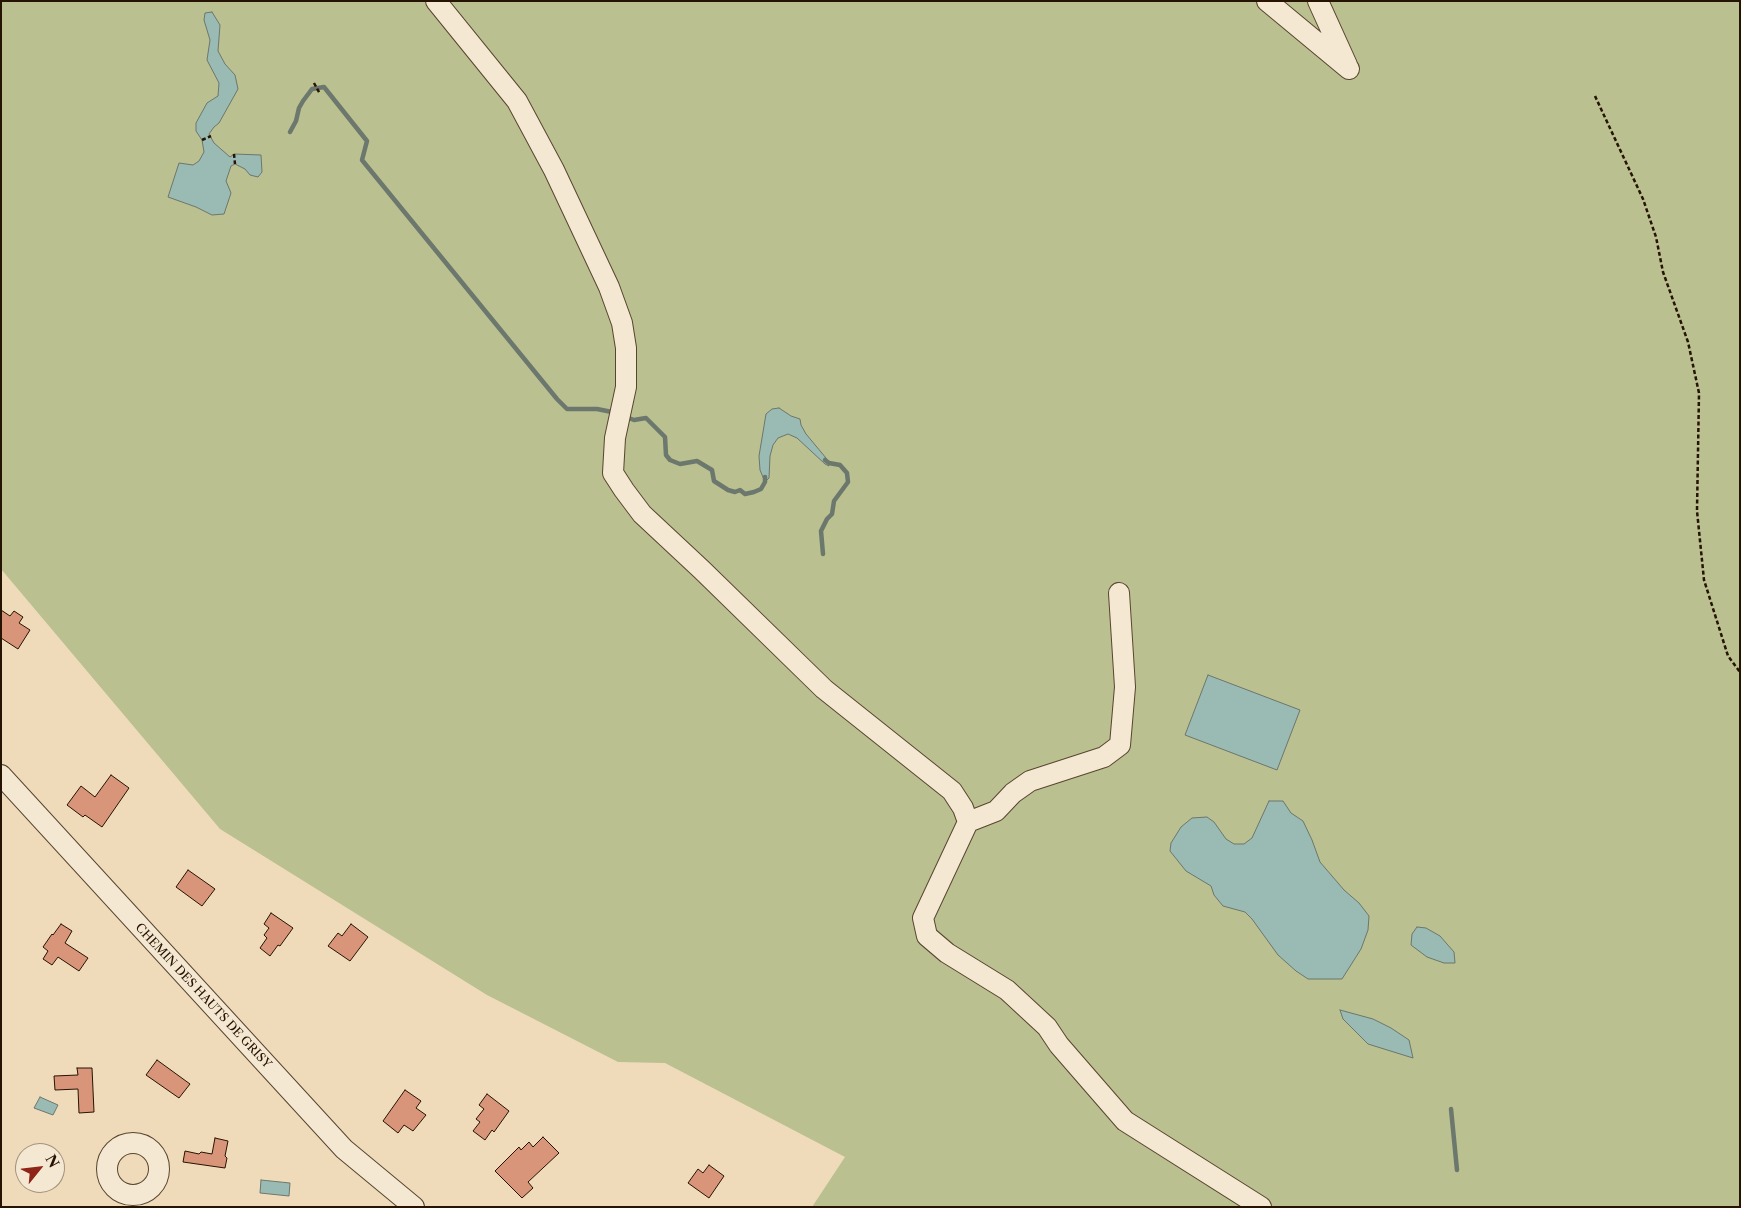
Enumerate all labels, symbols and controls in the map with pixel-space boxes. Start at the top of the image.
street label: CHEMIN DES HAUTS DE GRISY [132,921,274,1071]
north arrow [15,1143,65,1193]
text: N [41,1152,63,1171]

